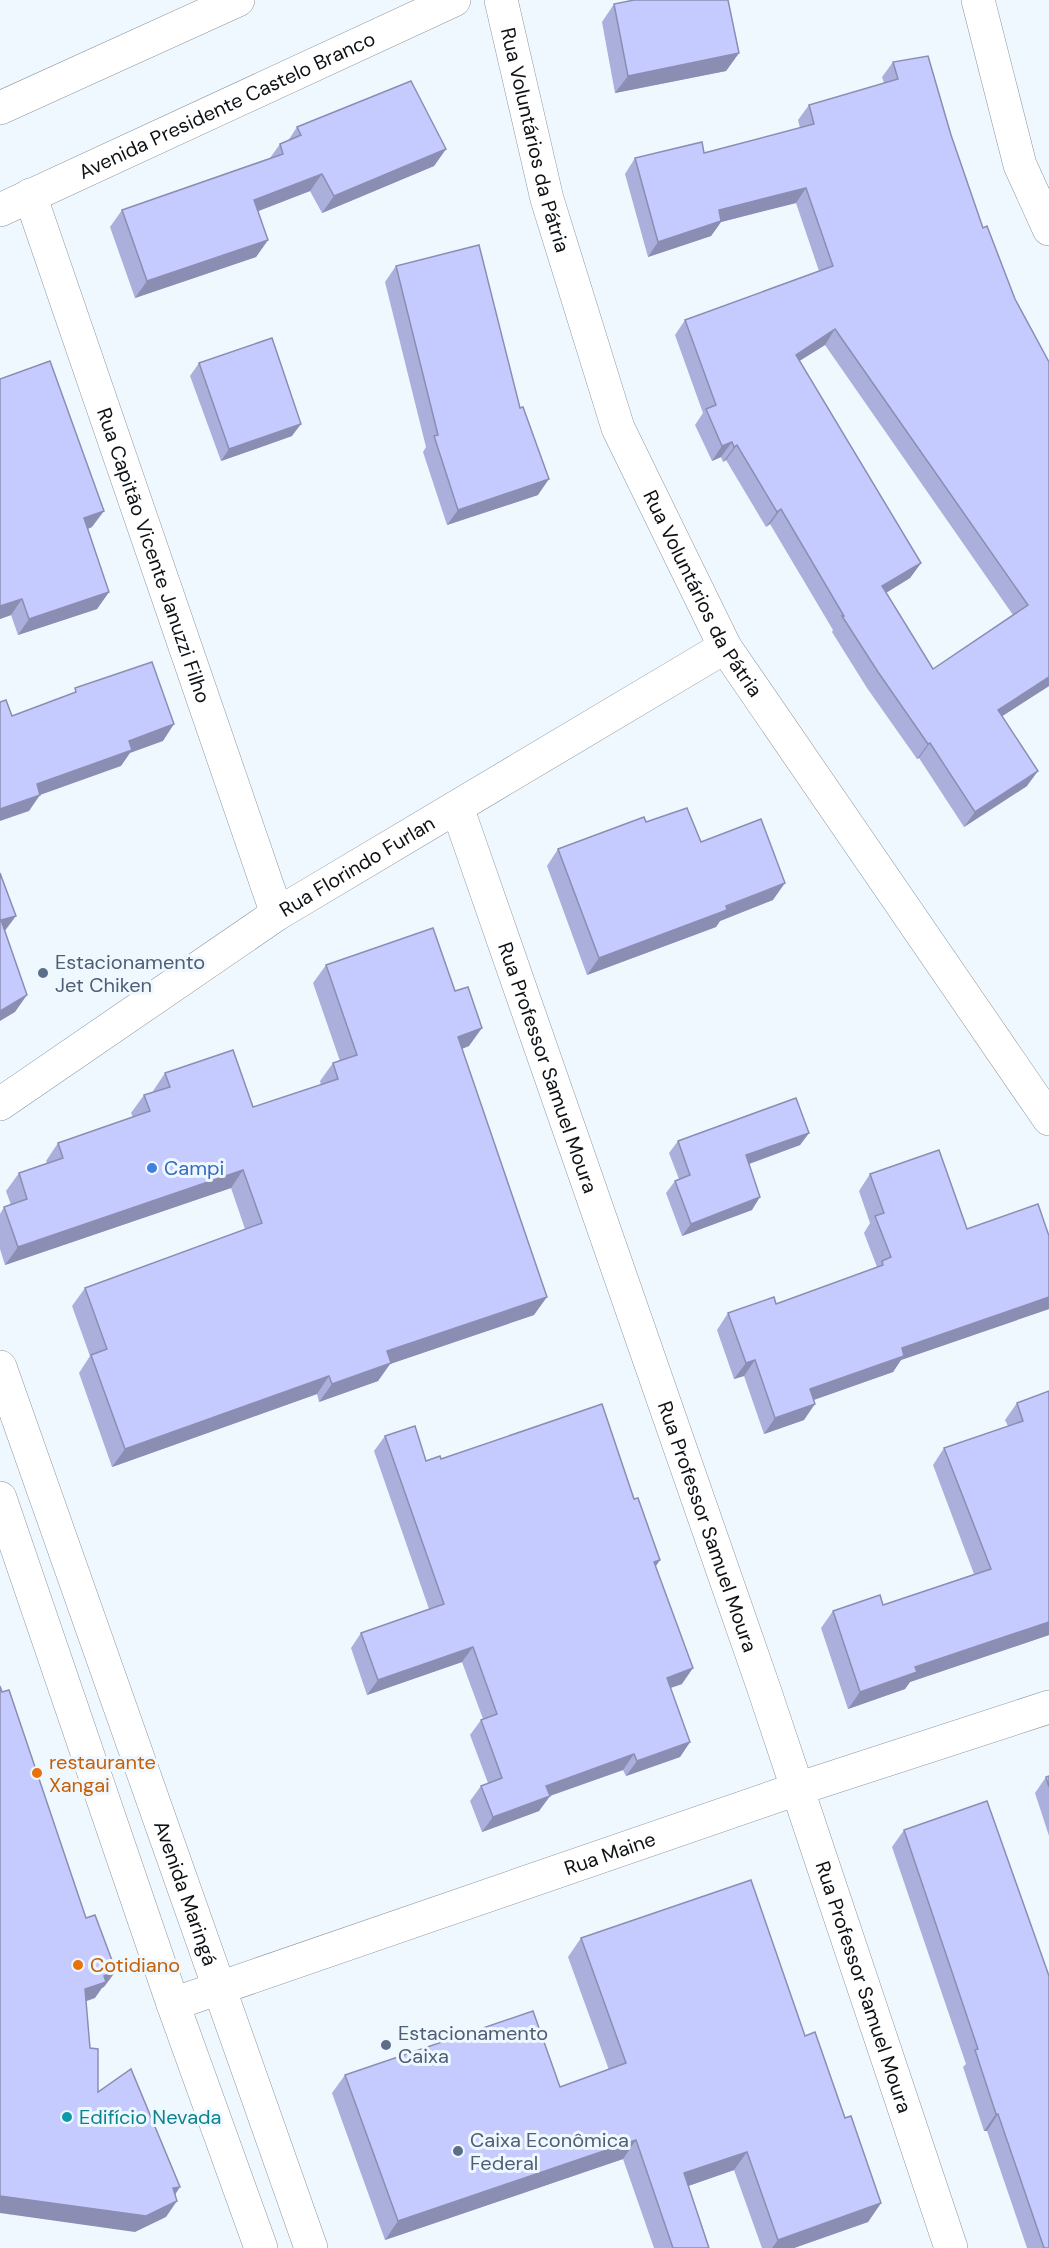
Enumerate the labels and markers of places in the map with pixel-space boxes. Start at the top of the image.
place label: Estacionamento Jet Chiken [55,949,205,998]
marker: Estacionamento Jet Chiken [36,966,50,980]
place label: Campi [164,1155,224,1181]
marker: Campi [145,1161,159,1175]
place label: restaurante Xangai [49,1749,156,1798]
marker: restaurante Xangai [30,1766,44,1780]
place label: Cotidiano [90,1952,180,1978]
marker: Cotidiano [71,1958,85,1972]
place label: Estacionamento Caixa [398,2020,548,2069]
marker: Estacionamento Caixa [379,2038,393,2052]
place label: Edifício Nevada [79,2104,221,2130]
marker: Edifício Nevada [60,2110,74,2124]
place label: Caixa Econômica Federal [470,2127,629,2176]
marker: Caixa Econômica Federal [451,2144,465,2158]

